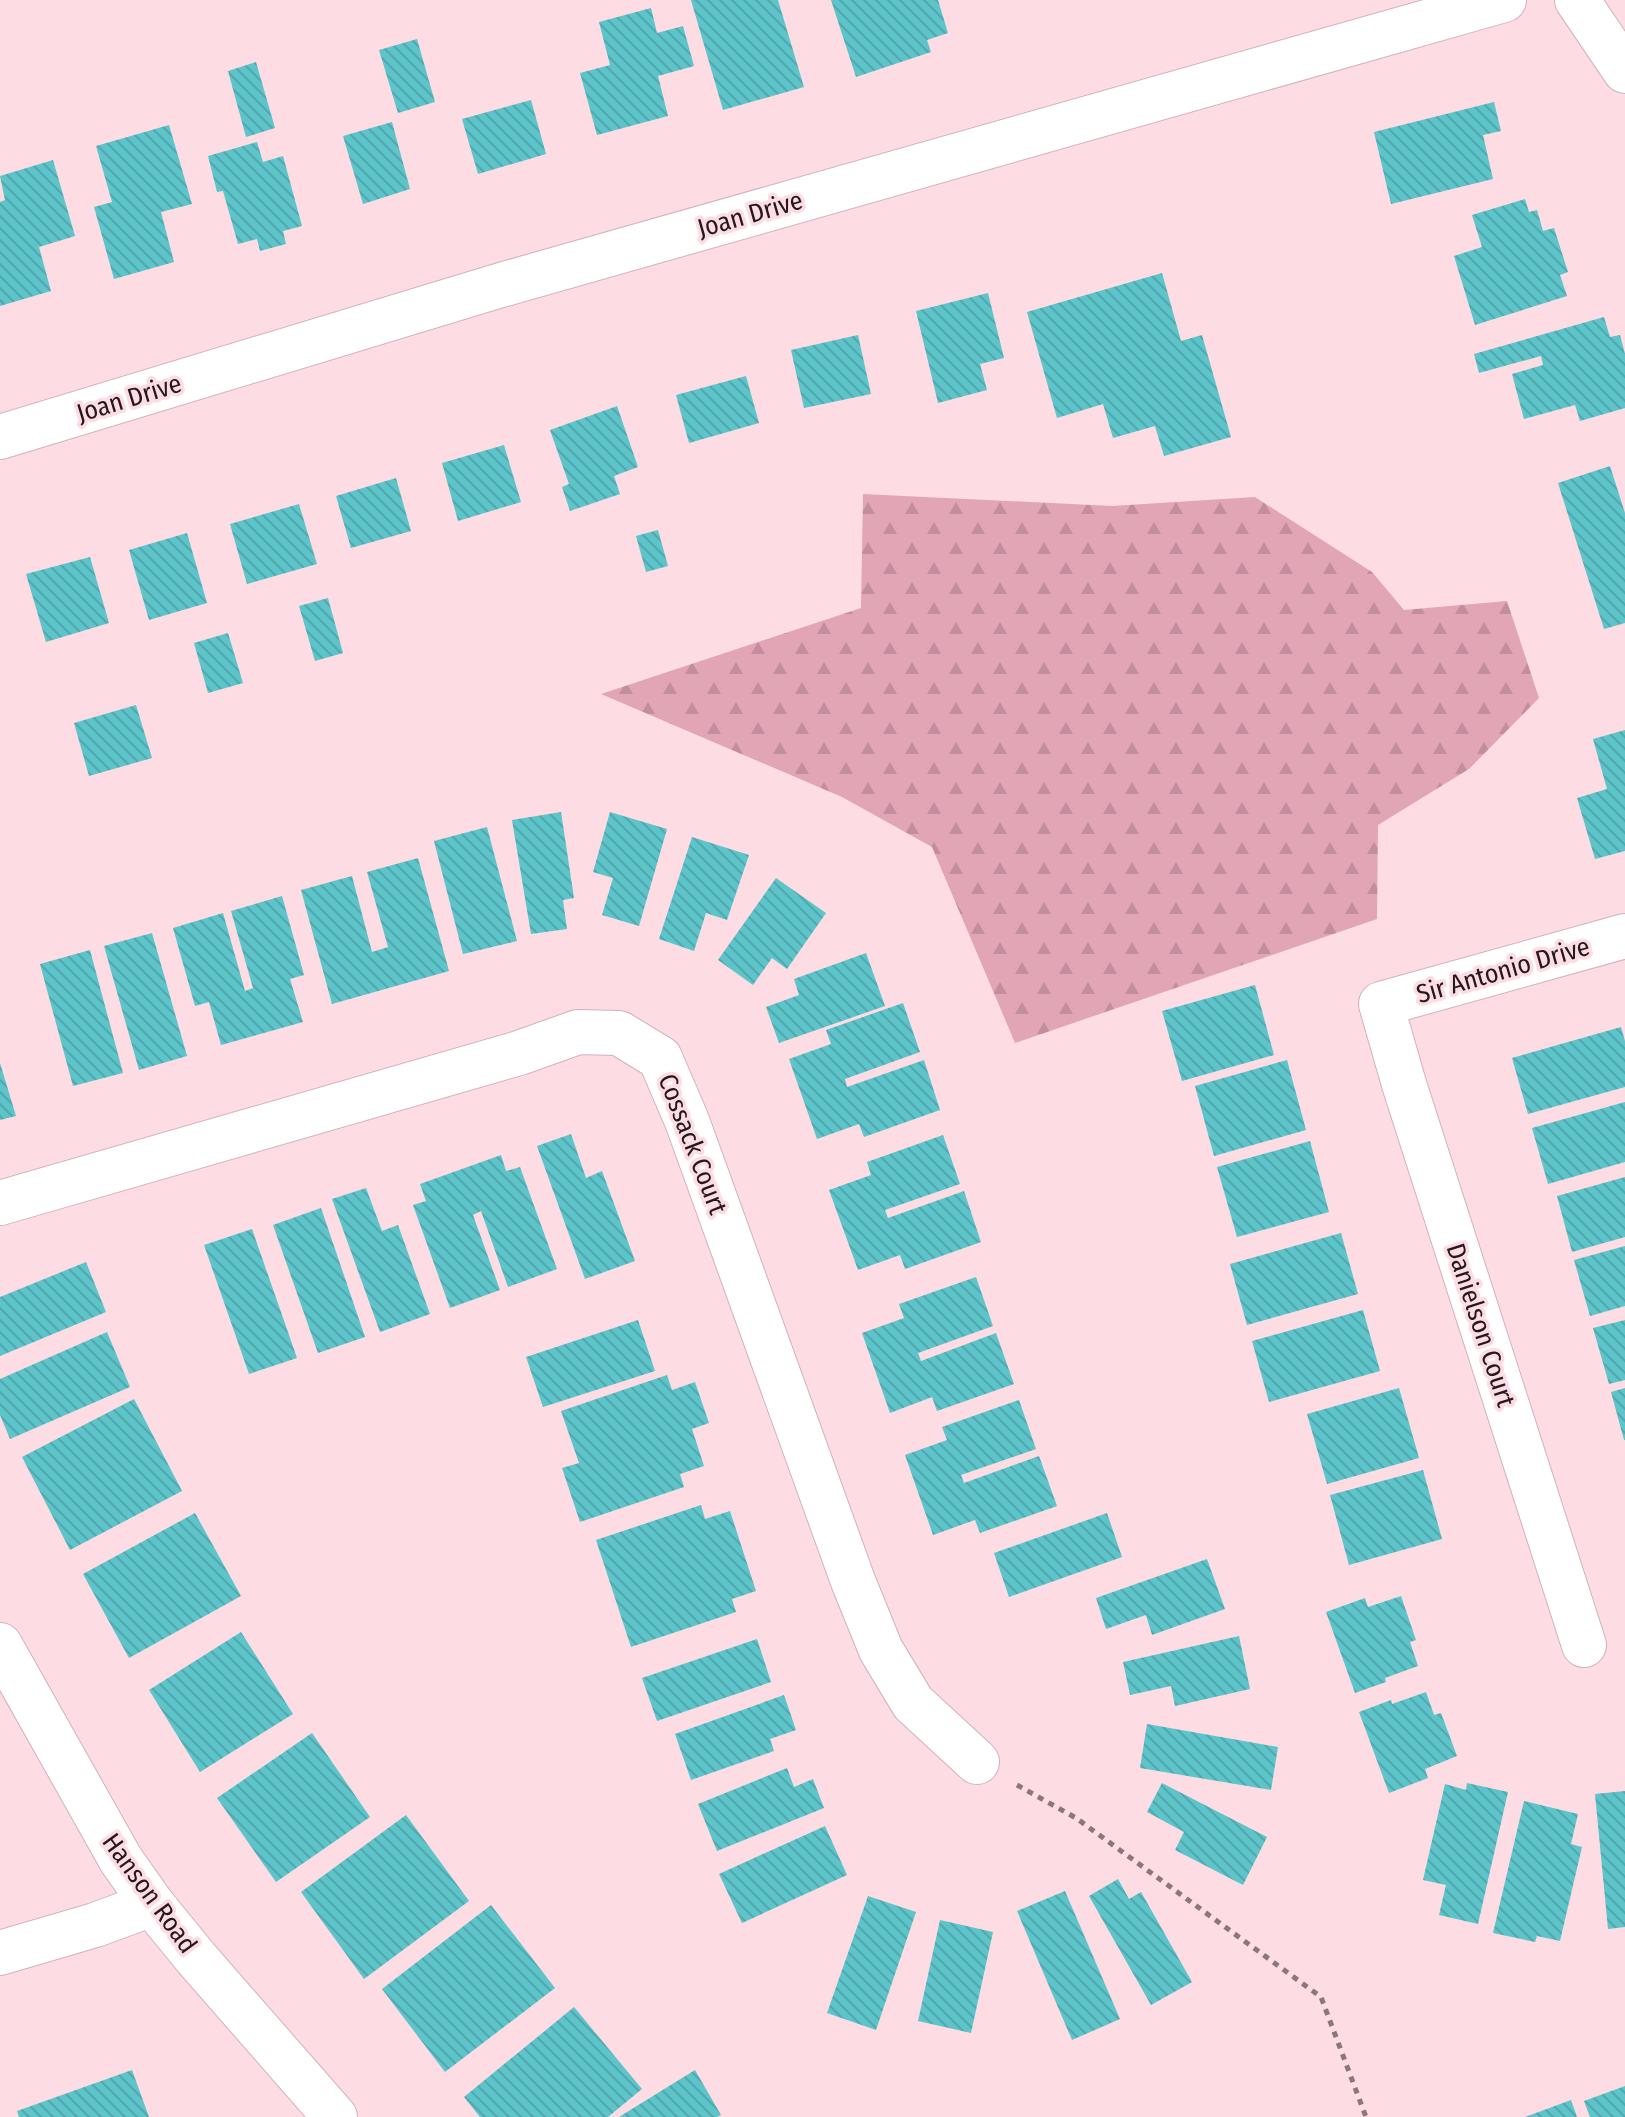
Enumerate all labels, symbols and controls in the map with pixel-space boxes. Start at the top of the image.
street label: Joan Drive [694,185,806,244]
street label: Joan Drive [73,368,185,429]
street label: Sir Antonio Drive [1413,931,1593,1010]
street label: Cossack Court [652,1070,734,1219]
street label: Danielson Court [1440,1240,1522,1411]
street label: Hanson Road [96,1827,203,1959]

